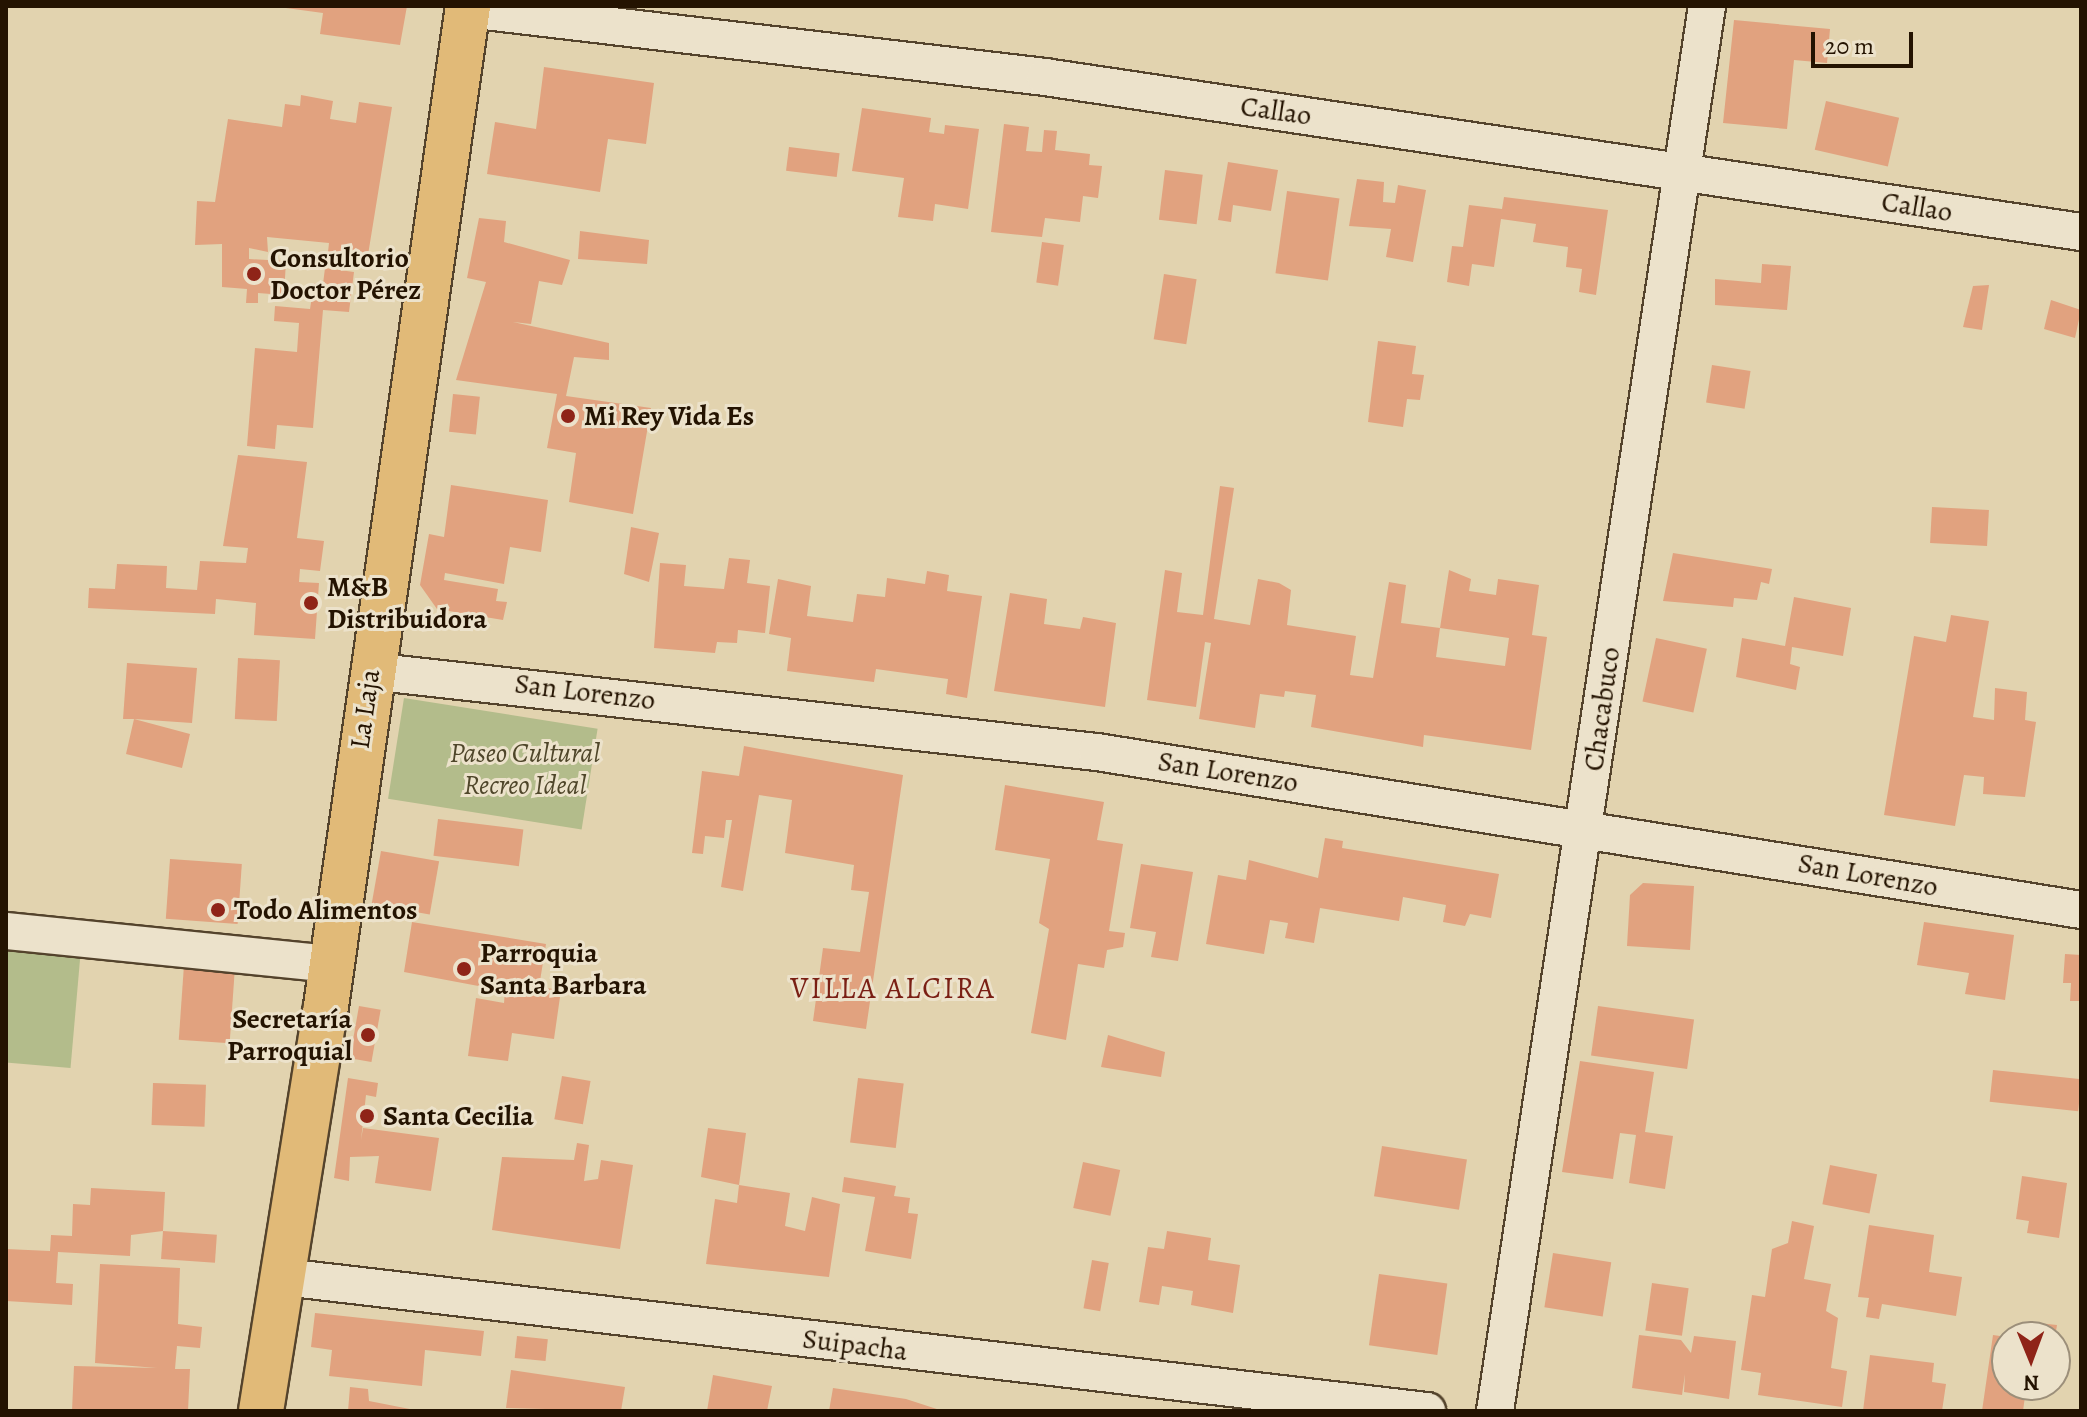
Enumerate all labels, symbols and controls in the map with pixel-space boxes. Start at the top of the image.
scale bar [1815,16,1917,66]
text: 20 m [1825,30,1874,62]
street label: Callao [1238,89,1314,133]
street label: Callao [1879,185,1955,229]
place label: Consultorio Doctor Pérez [270,241,421,307]
marker: Consultorio Doctor Pérez [245,265,263,283]
place label: Mi Rey Vida Es [584,399,754,433]
marker: Mi Rey Vida Es [559,407,577,425]
place label: M&B Distribuidora [327,570,487,636]
marker: M&B Distribuidora [302,594,320,612]
street label: Chacabuco [1577,645,1627,773]
street label: La Laja [343,667,387,751]
street label: San Lorenzo [513,667,657,717]
park label: Paseo Cultural Recreo Ideal [450,736,600,802]
street label: San Lorenzo [1155,744,1301,800]
street label: San Lorenzo [1795,846,1941,904]
place label: Todo Alimentos [234,893,418,927]
marker: Todo Alimentos [209,901,227,919]
place label: Parroquia Santa Barbara [480,936,647,1002]
marker: Parroquia Santa Barbara [455,960,473,978]
district label: VILLA ALCIRA [790,970,996,1006]
place label: Secretaría Parroquial [227,1002,352,1068]
marker: Secretaría Parroquial [359,1026,377,1044]
place label: Santa Cecilia [383,1099,534,1133]
marker: Santa Cecilia [358,1107,376,1125]
north arrow [1991,1321,2071,1401]
street label: Suipacha [801,1322,909,1368]
text: N [2023,1368,2040,1398]

